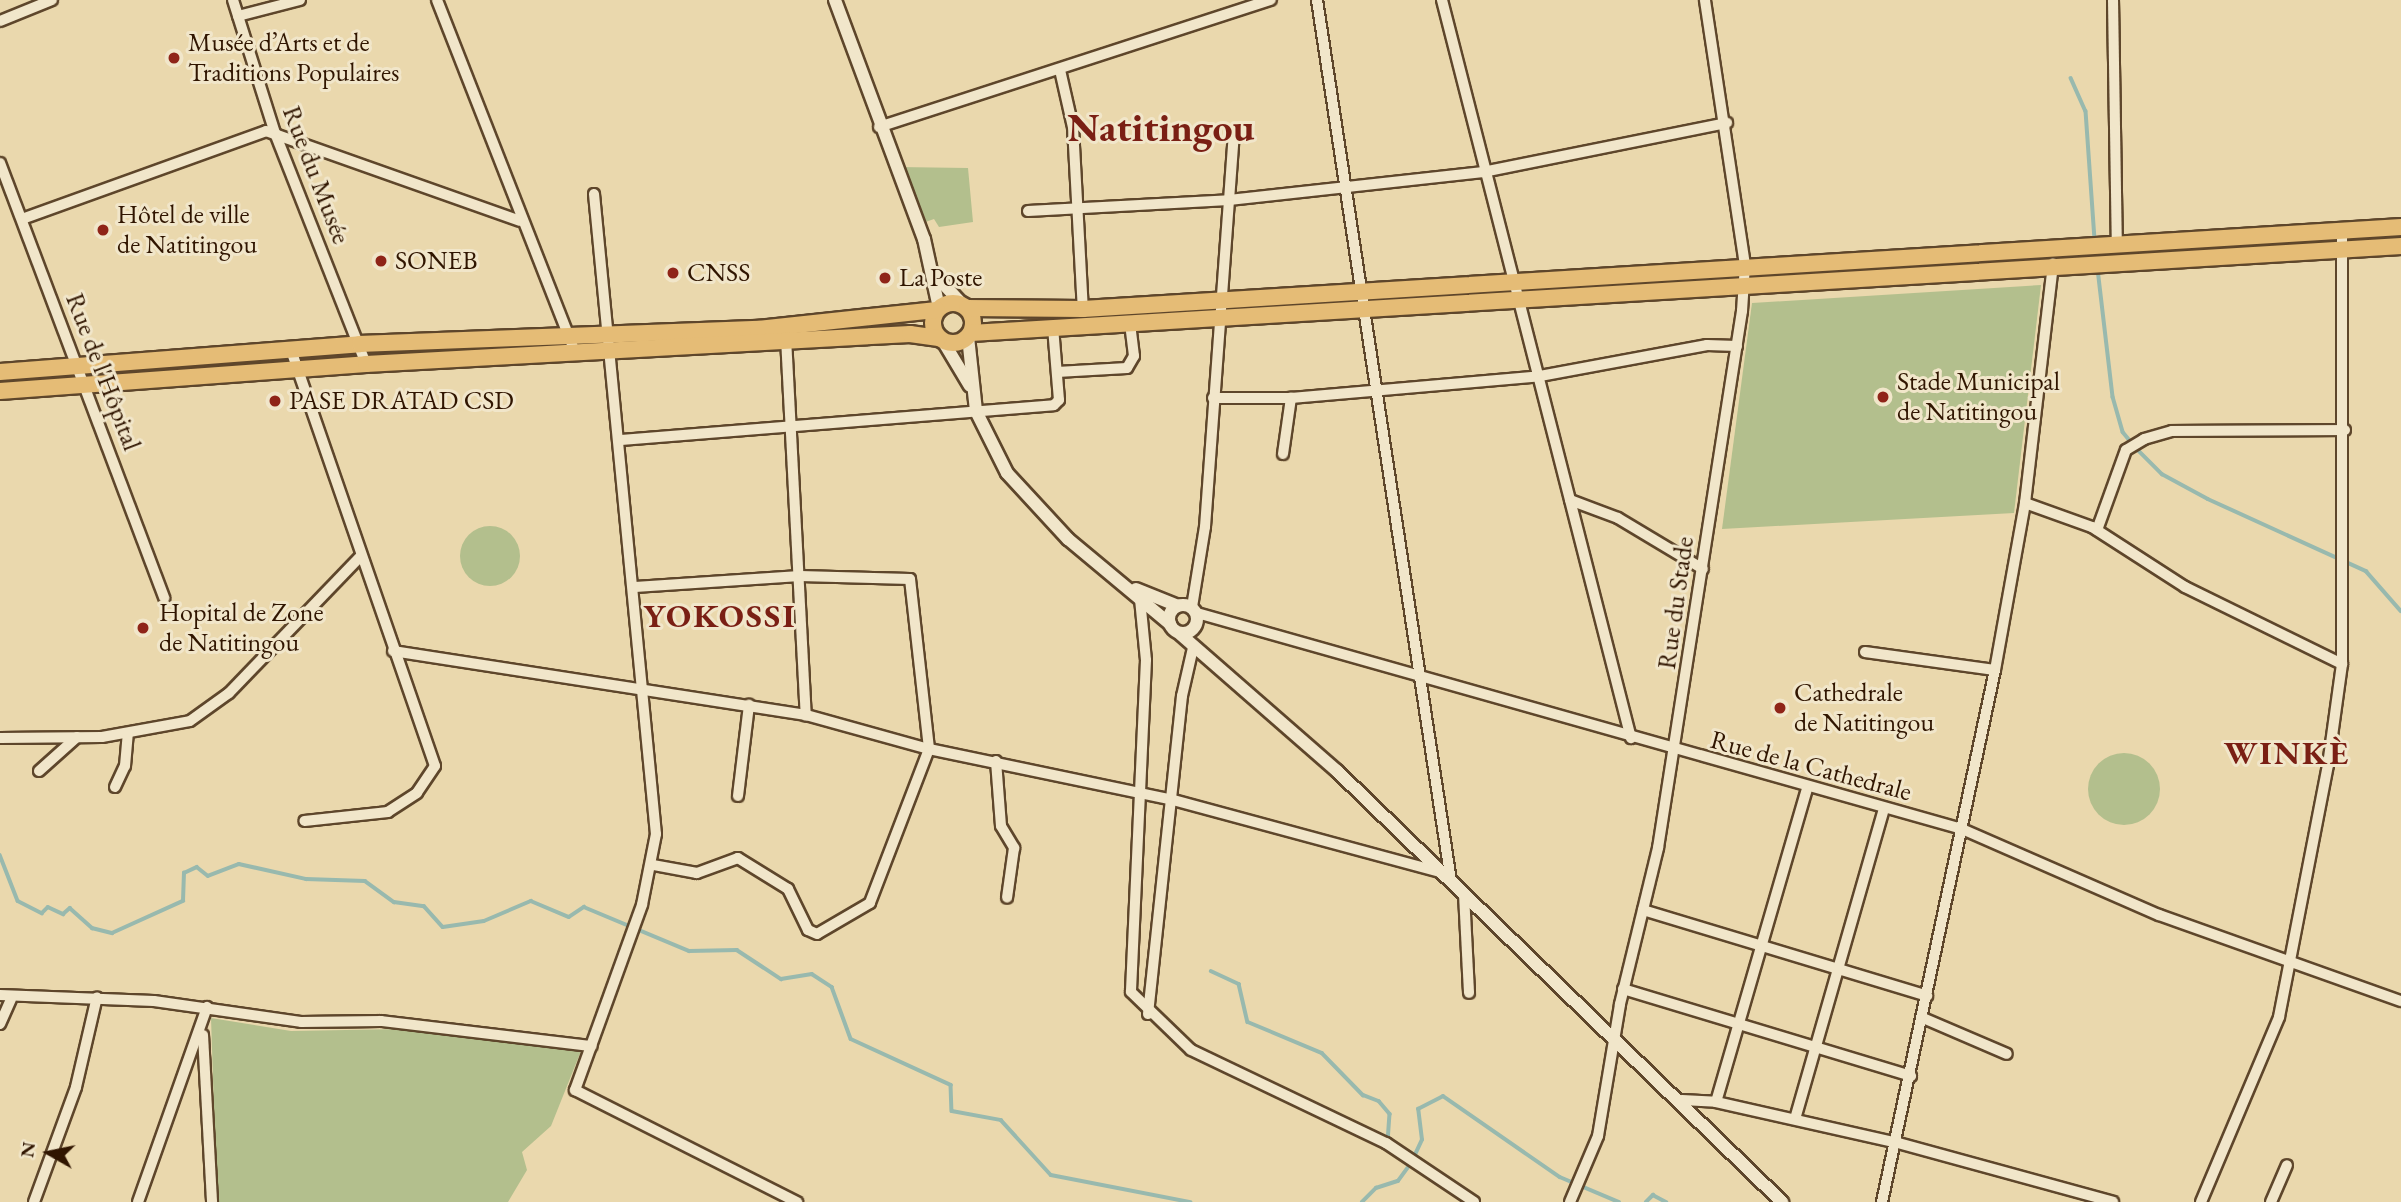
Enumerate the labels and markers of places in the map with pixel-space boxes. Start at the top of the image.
place label: Musée d’Arts et de Traditions Populaires [188,27,399,88]
marker: Musée d’Arts et de Traditions Populaires [166,50,182,66]
place label: Hôtel de ville de Natitingou [117,199,257,260]
marker: Hôtel de ville de Natitingou [95,222,111,238]
place label: SONEB [395,245,477,277]
marker: SONEB [373,253,389,269]
place label: CNSS [687,257,750,289]
place label: La Poste [899,262,982,294]
marker: CNSS [665,265,681,281]
marker: La Poste [877,270,893,286]
place label: Stade Municipal de Natitingou [1897,366,2060,428]
place label: PASE DRATAD CSD [289,385,514,417]
marker: Stade Municipal de Natitingou [1875,389,1891,405]
marker: PASE DRATAD CSD [267,393,283,409]
place label: Hopital de Zone de Natitingou [159,597,324,658]
marker: Hopital de Zone de Natitingou [133,618,153,638]
place label: Cathedrale de Natitingou [1794,677,1934,738]
marker: Cathedrale de Natitingou [1772,700,1788,716]

